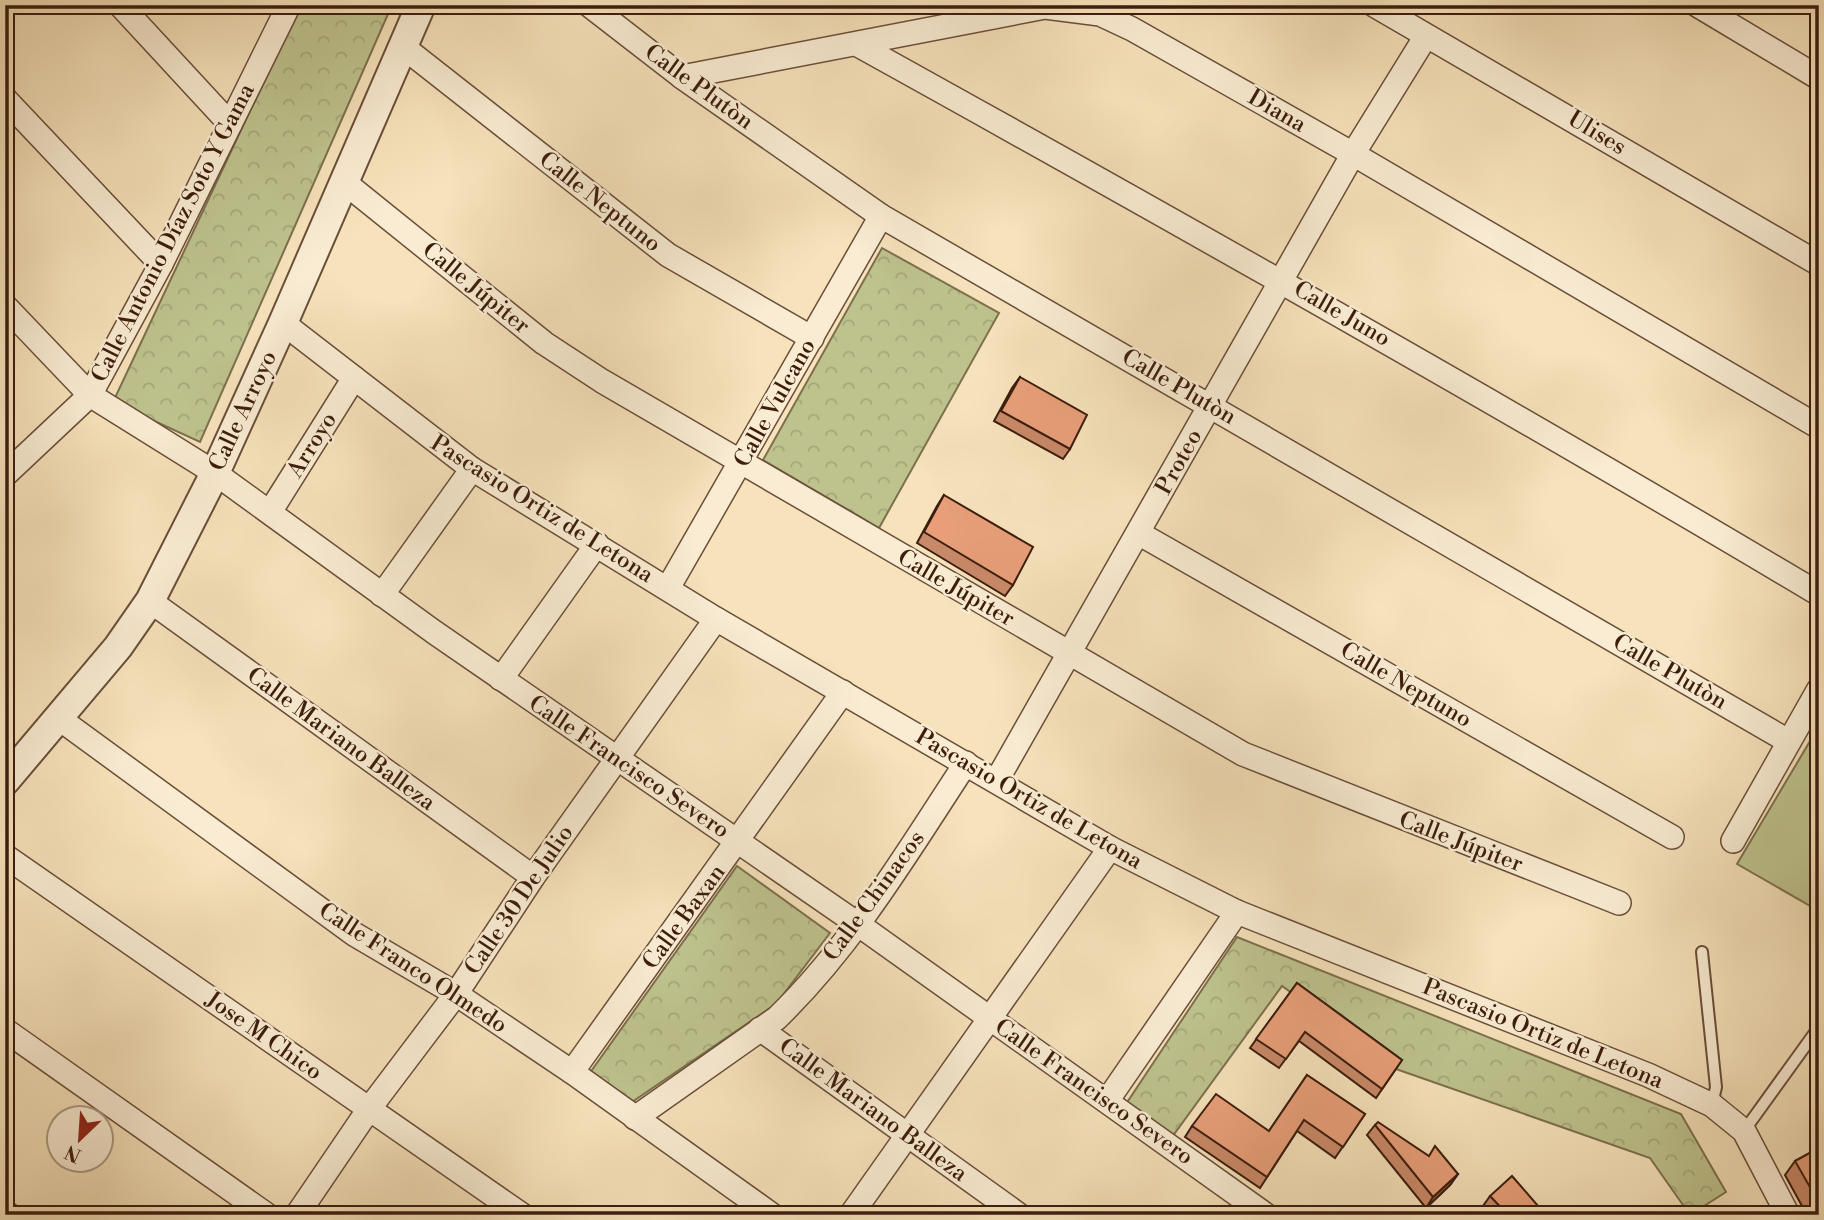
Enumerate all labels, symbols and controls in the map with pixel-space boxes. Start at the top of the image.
street label: Calle Plutòn [639,38,759,136]
street label: Calle Antonio Díaz Soto Y Gama [85,79,261,387]
street label: Diana [1243,83,1311,139]
street label: Ulises [1563,105,1631,161]
street label: Calle Neptuno [533,146,667,258]
street label: Calle Júpiter [416,236,536,340]
street label: Calle Juno [1289,275,1395,353]
street label: Calle Vulcano [728,334,822,472]
street label: Calle Plutòn [1117,343,1241,431]
street label: Calle Arroyo [203,346,283,476]
street label: Arroyo [281,407,343,484]
street label: Proteo [1150,424,1208,500]
street label: Pascasio Ortiz de Letona [425,429,659,589]
street label: Calle Júpiter [892,543,1020,633]
street label: Calle Plutòn [1608,628,1732,716]
street label: Calle Neptuno [1335,636,1477,734]
street label: Calle Mariano Balleza [241,661,441,817]
street label: Calle Francisco Severo [523,689,735,845]
street label: Pascasio Ortiz de Letona [911,723,1148,876]
street label: Calle Júpiter [1395,806,1527,878]
street label: Calle 30 De Julio [459,820,579,980]
street label: Calle Chinacos [817,825,931,967]
street label: Calle Baxan [637,859,732,975]
street label: Calle Franco Olmedo [313,897,513,1039]
street label: Pascasio Ortiz de Letona [1418,973,1668,1095]
street label: Jose M Chico [199,985,328,1086]
street label: Calle Francisco Severo [989,1013,1199,1171]
street label: Calle Mariano Balleza [773,1032,973,1188]
north arrow [46,1104,116,1174]
text: N [61,1139,85,1168]

